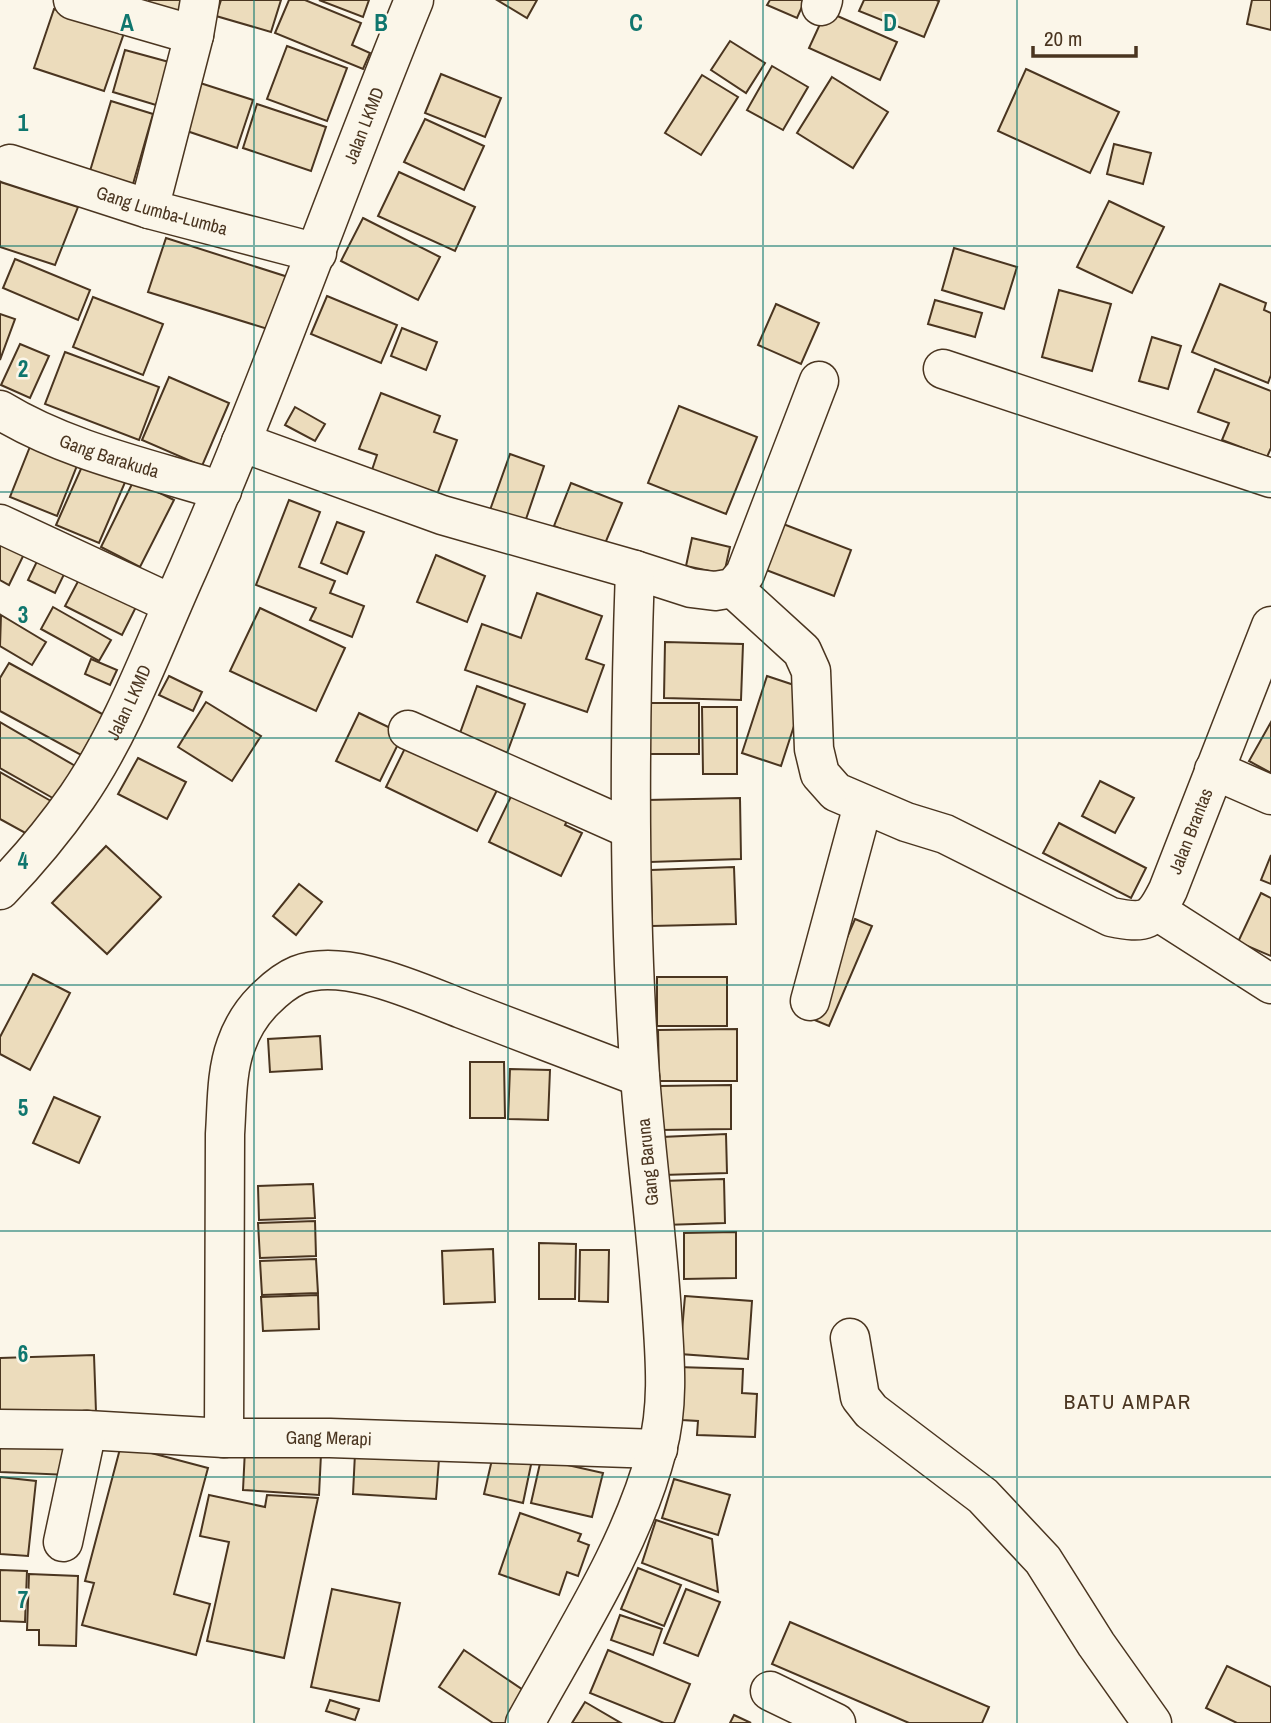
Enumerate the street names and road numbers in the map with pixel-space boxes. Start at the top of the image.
street label: Jalan LKMD [338,83,390,167]
street label: Gang Lumba-Lumba [93,180,230,241]
street label: Gang Barakuda [56,428,162,484]
street label: Jalan LKMD [100,661,157,744]
street label: Jalan Brantas [1162,784,1219,878]
street label: Gang Baruna [630,1117,665,1207]
street label: Gang Merapi [286,1425,372,1451]

